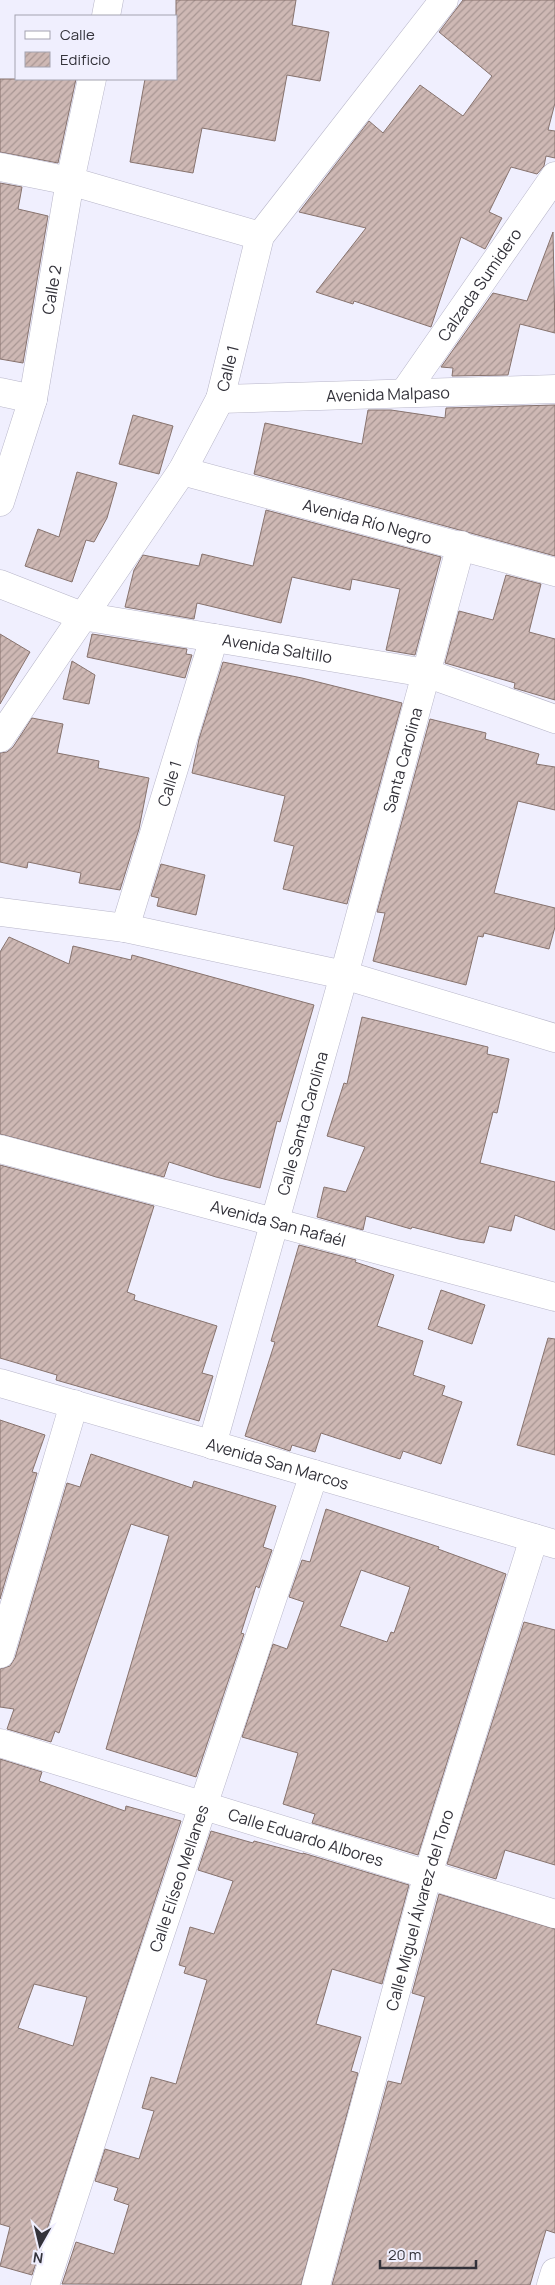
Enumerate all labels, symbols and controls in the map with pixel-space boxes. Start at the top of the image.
legend [15,15,178,80]
text: Calle [60,24,95,45]
text: Edificio [60,49,111,70]
street label: Calzada Sumidero [432,224,526,346]
street label: Calle 2 [37,263,67,316]
street label: Calle 1 [211,343,244,394]
street label: Avenida Malpaso [326,381,450,407]
street label: Avenida Río Negro [300,493,434,549]
street label: Avenida Saltillo [221,628,334,668]
street label: Santa Carolina [378,705,427,815]
street label: Calle 1 [152,758,187,809]
street label: Calle Santa Carolina [272,1049,333,1198]
street label: Avenida San Rafaél [208,1195,348,1252]
street label: Avenida San Marcos [204,1432,351,1495]
street label: Calle Elíseo Mellanes [144,1802,214,1955]
street label: Calle Eduardo Albores [225,1803,386,1871]
street label: Calle Miguel Álvarez del Toro [380,1806,459,2013]
north arrow [15,2220,65,2270]
scale bar [380,2238,476,2270]
text: 20 m [388,2244,421,2265]
text: N [32,2248,44,2268]

